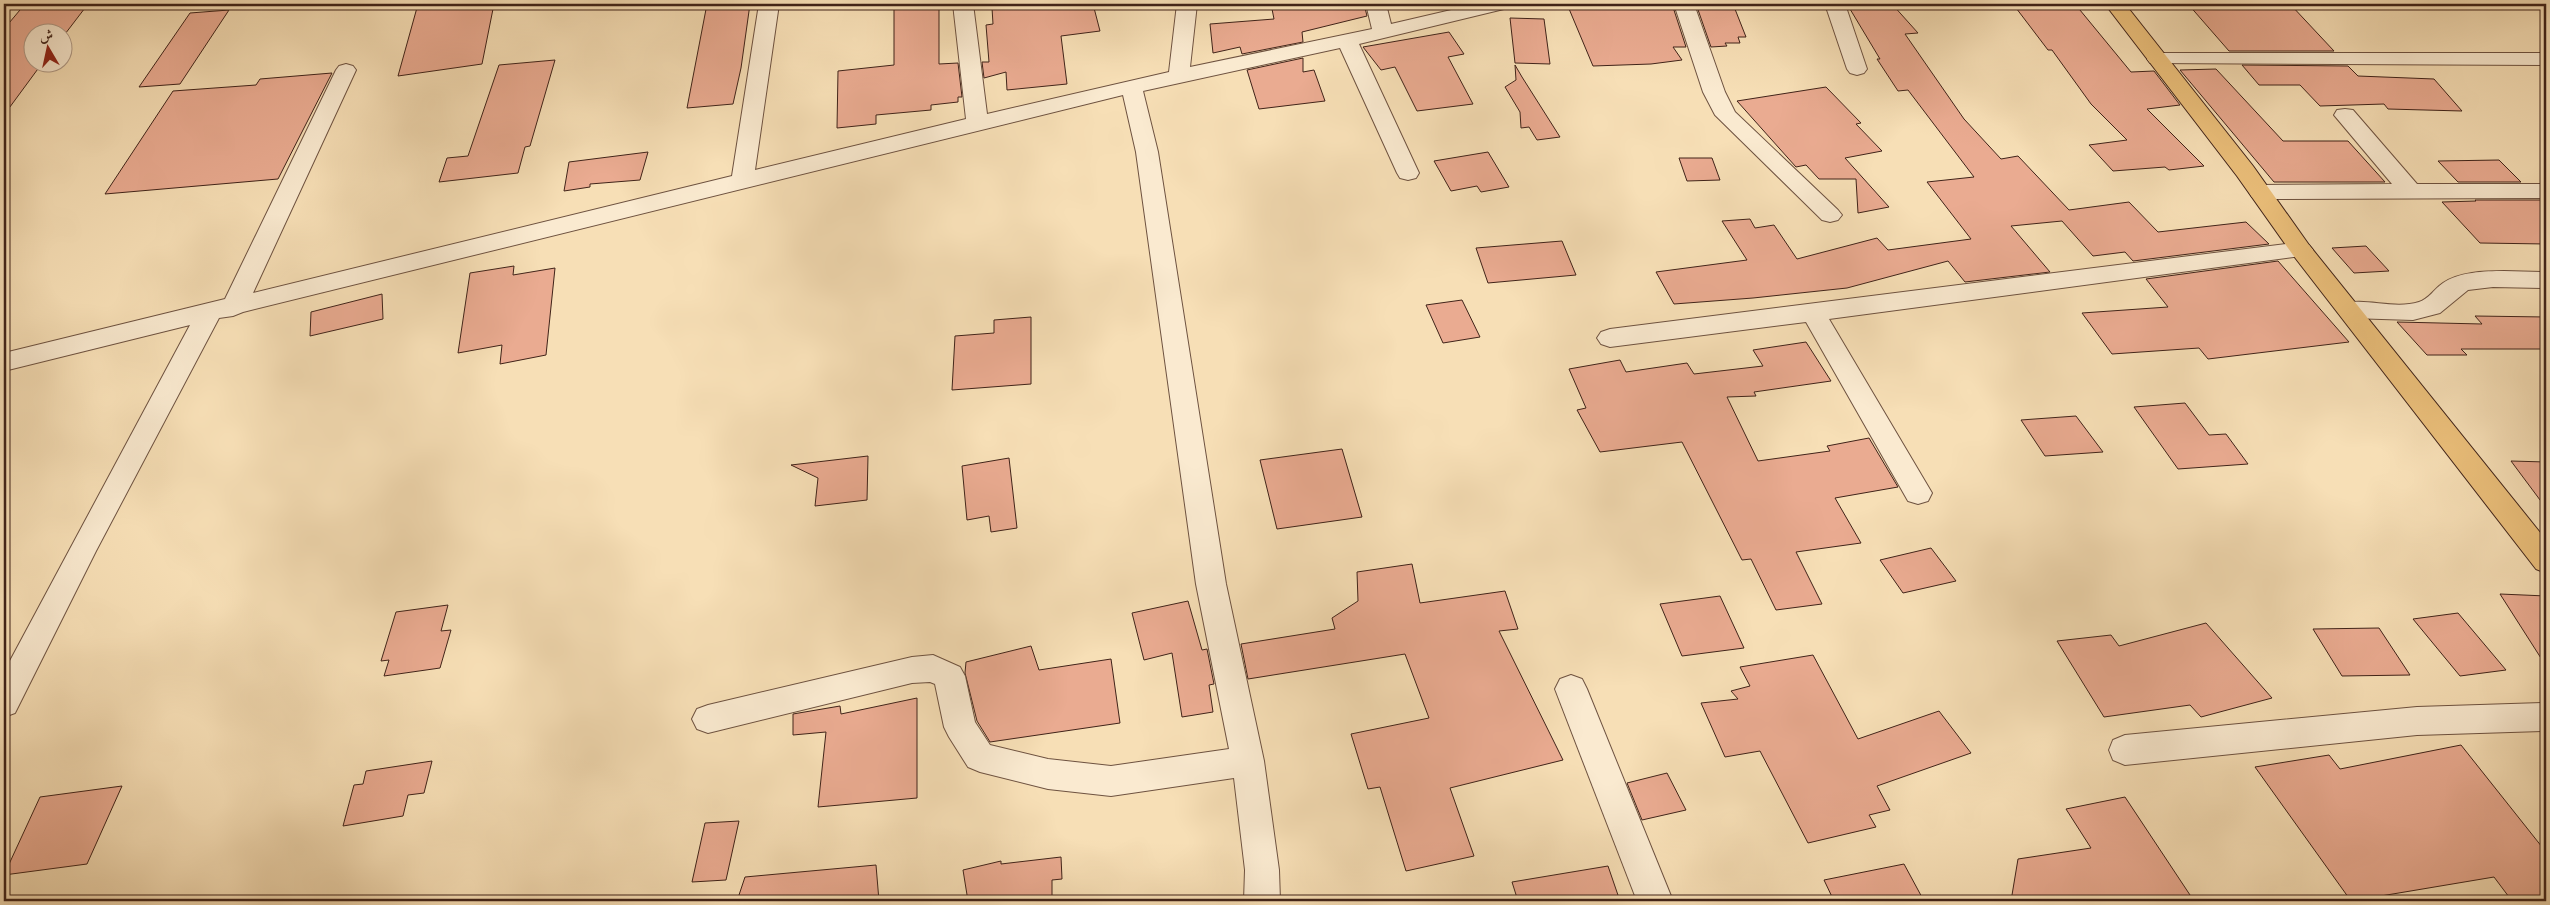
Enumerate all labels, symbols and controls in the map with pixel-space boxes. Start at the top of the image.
north arrow [22,22,72,72]
text: ش [38,25,54,46]

